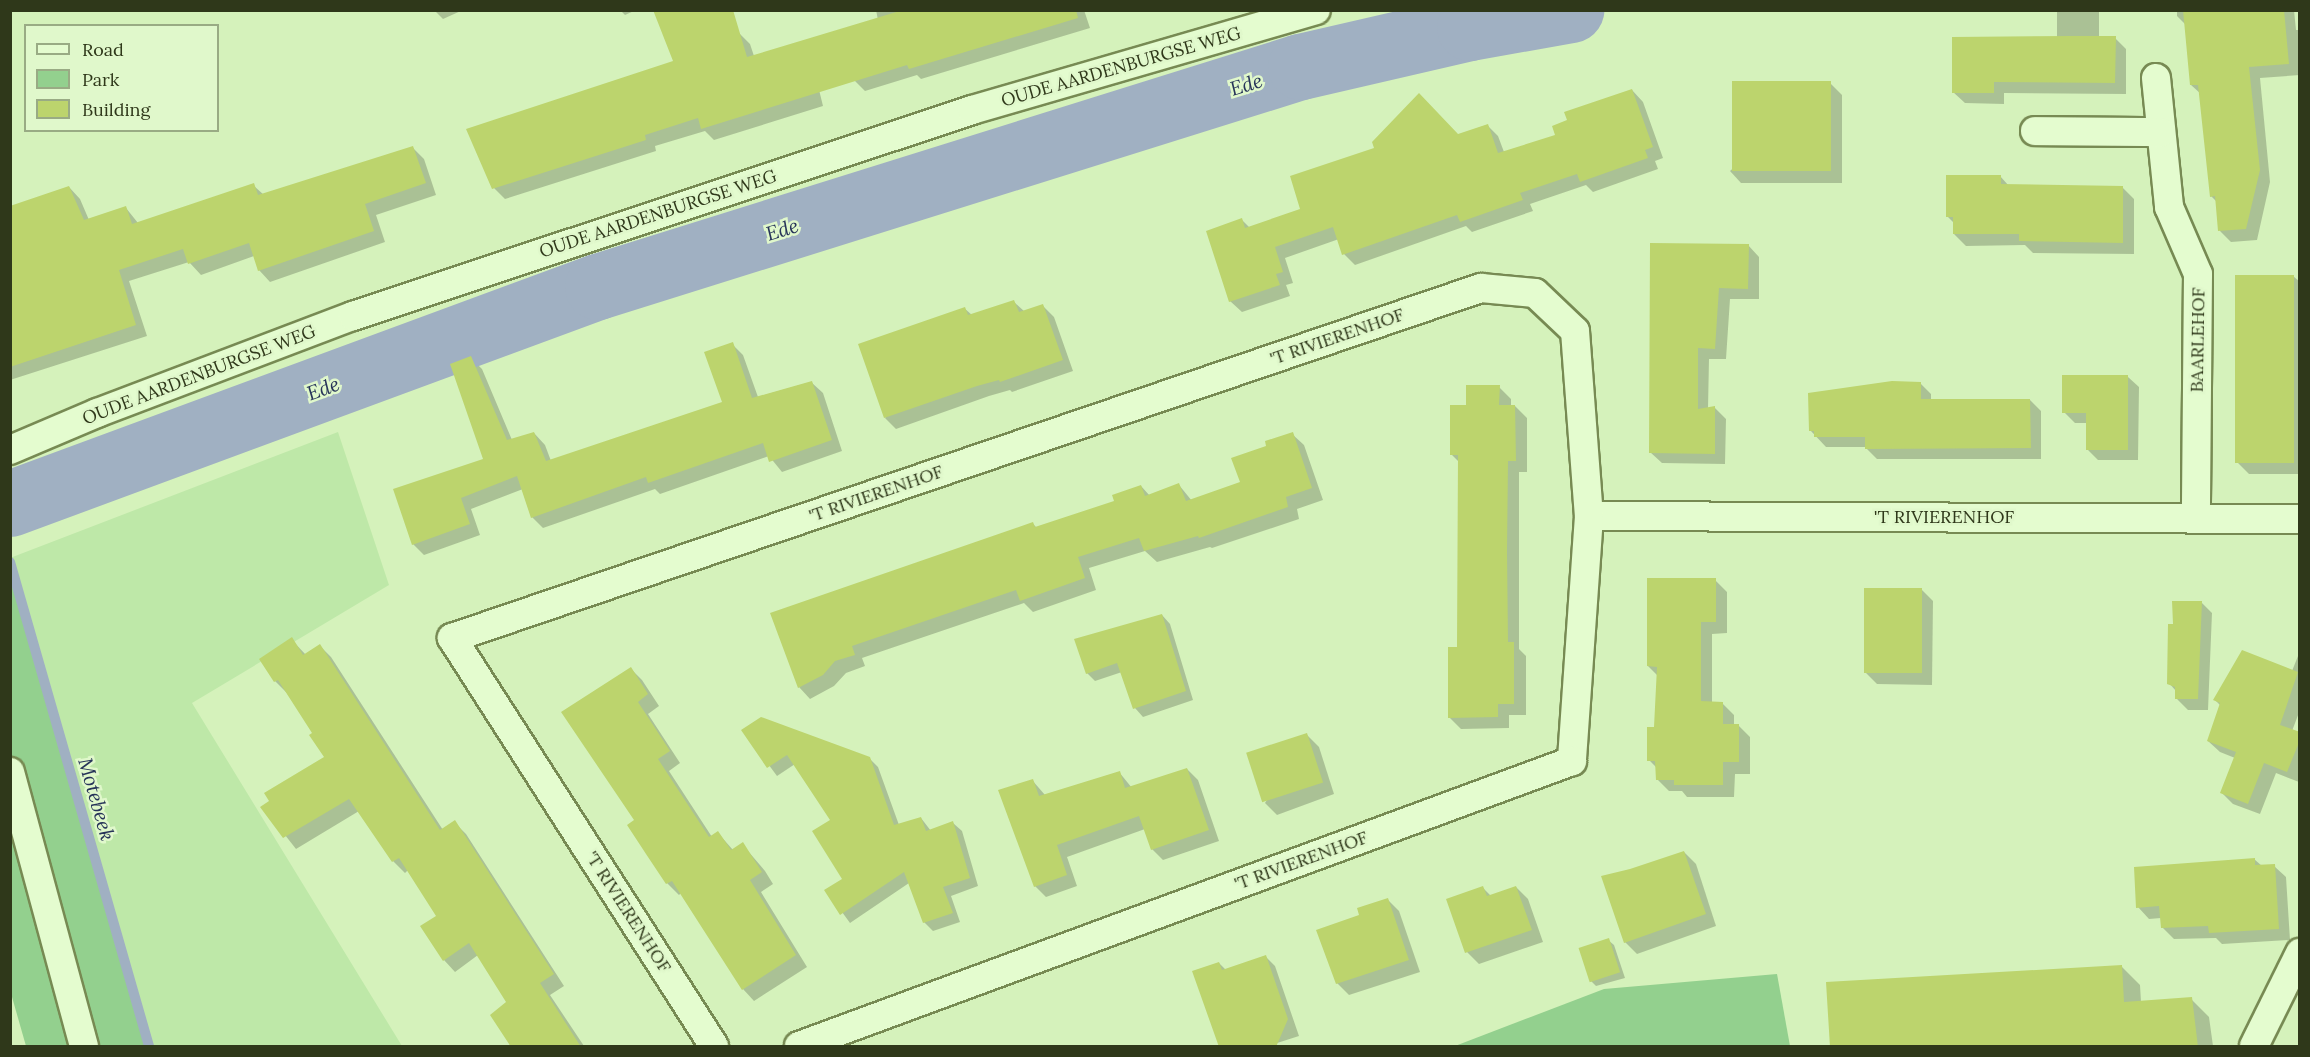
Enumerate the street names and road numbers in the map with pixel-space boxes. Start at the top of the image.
street label: OUDE AARDENBURGSE WEG [999,22,1243,112]
street label: OUDE AARDENBURGSE WEG [537,165,779,263]
street label: BAARLEHOF [2186,287,2210,393]
street label: 'T RIVIERENHOF [1267,304,1407,370]
street label: OUDE AARDENBURGSE WEG [79,320,319,430]
street label: 'T RIVIERENHOF [806,461,946,527]
street label: 'T RIVIERENHOF [1874,506,2014,528]
street label: 'T RIVIERENHOF [1231,827,1371,895]
street label: 'T RIVIERENHOF [581,847,675,977]

